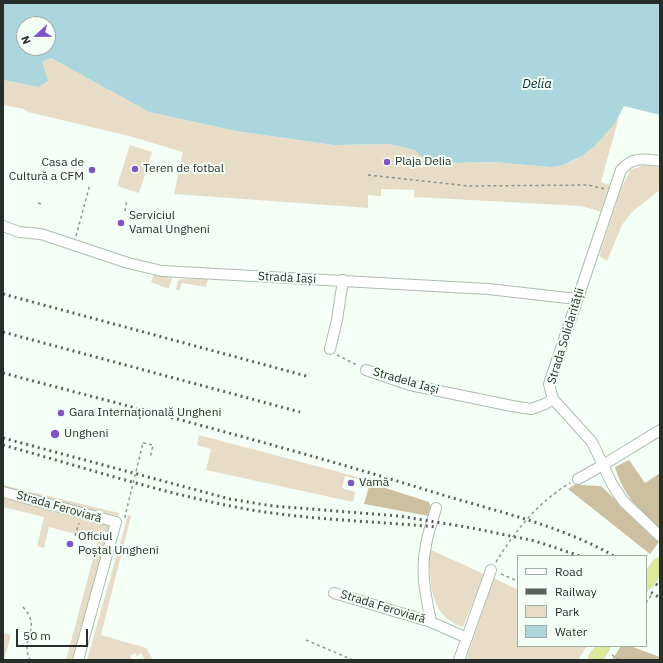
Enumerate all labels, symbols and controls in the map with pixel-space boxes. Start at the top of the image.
north arrow [16,16,56,56]
text: N [18,34,34,46]
water label: Delia [522,76,552,92]
place label: Plaja Delia [395,155,451,169]
place label: Casa de Cultură a CFM [9,156,84,184]
marker: Plaja Delia [382,157,392,167]
place label: Teren de fotbal [143,162,224,176]
marker: Teren de fotbal [130,164,140,174]
marker: Casa de Cultură a CFM [87,165,97,175]
place label: Serviciul Vamal Ungheni [129,209,210,237]
marker: Serviciul Vamal Ungheni [116,218,126,228]
street label: Strada Iași [258,269,316,287]
street label: Strada Solidarității [545,286,587,386]
street label: Stradela Iași [371,365,441,397]
place label: Gara Internațională Ungheni [69,406,222,420]
marker: Gara Internațională Ungheni [56,408,66,418]
place label: Ungheni [64,427,109,441]
marker: Ungheni [49,428,61,440]
place label: Vamă [359,476,389,490]
marker: Vamă [346,478,356,488]
street label: Strada Feroviară [15,488,103,526]
place label: Oficiul Poștal Ungheni [78,530,159,558]
marker: Oficiul Poștal Ungheni [65,539,75,549]
legend [517,555,647,647]
text: Road [555,564,583,579]
text: Railway [555,584,597,599]
street label: Strada Feroviară [339,587,427,627]
text: Park [555,604,579,619]
scale bar [18,621,90,647]
text: Water [555,624,587,639]
text: 50 m [23,628,51,643]

